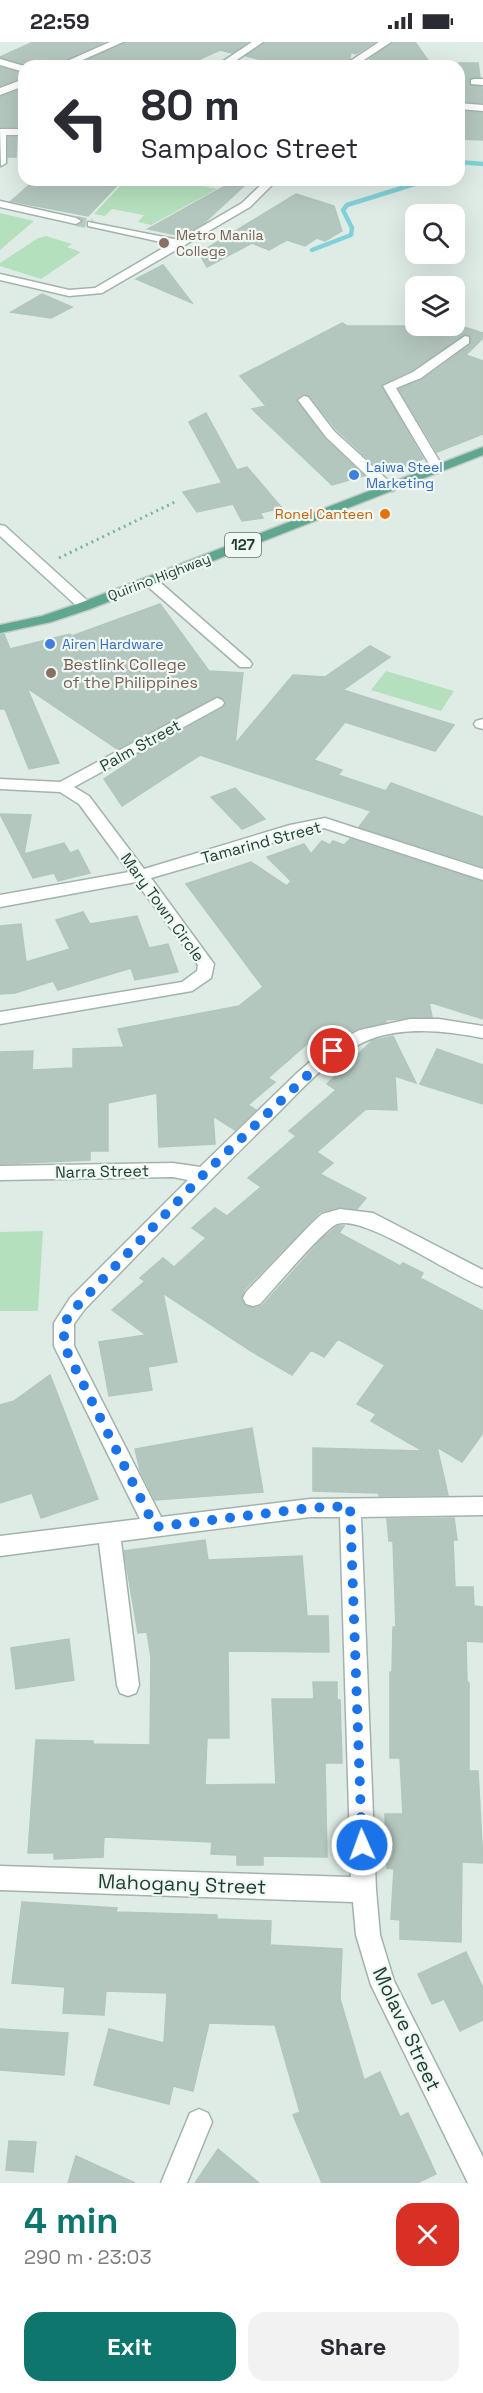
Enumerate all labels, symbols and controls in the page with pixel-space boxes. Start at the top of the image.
text: 22:59 [30,7,90,35]
text: 80 m [141,79,240,132]
icon: left [42,84,120,162]
text: Sampaloc Street [141,131,358,166]
map controls [405,204,465,336]
button: search [405,204,465,264]
place label: Metro Manila College [176,226,264,260]
marker: Metro Manila College [157,236,171,250]
button: layers [405,276,465,336]
place label: Laiwa Steel Marketing [366,458,443,492]
marker: Laiwa Steel Marketing [347,468,361,482]
place label: Ronel Canteen [275,505,373,523]
marker: Ronel Canteen [378,507,392,521]
road number: 127 [225,533,261,557]
street label: Quirino Highway [105,549,213,605]
place label: Airen Hardware [62,635,163,653]
marker: Airen Hardware [43,637,57,651]
place label: Bestlink College of the Philippines [63,654,198,693]
marker: Bestlink College of the Philippines [44,666,58,680]
street label: Palm Street [96,715,184,776]
street label: Tamarind Street [199,816,323,869]
street label: Mary Town Circle [116,849,209,966]
pin [307,1025,358,1076]
icon: arrive [316,1034,349,1067]
street label: Narra Street [55,1160,149,1183]
position arrow [330,1813,394,1877]
street label: Mahogany Street [97,1868,267,1900]
street label: Molave Street [367,1963,447,2095]
text: 4 min [24,2198,119,2244]
button: close [396,2203,459,2266]
text: 290 m · 23:03 [24,2244,151,2270]
button: Exit [24,2312,236,2381]
button: Share [248,2312,459,2381]

